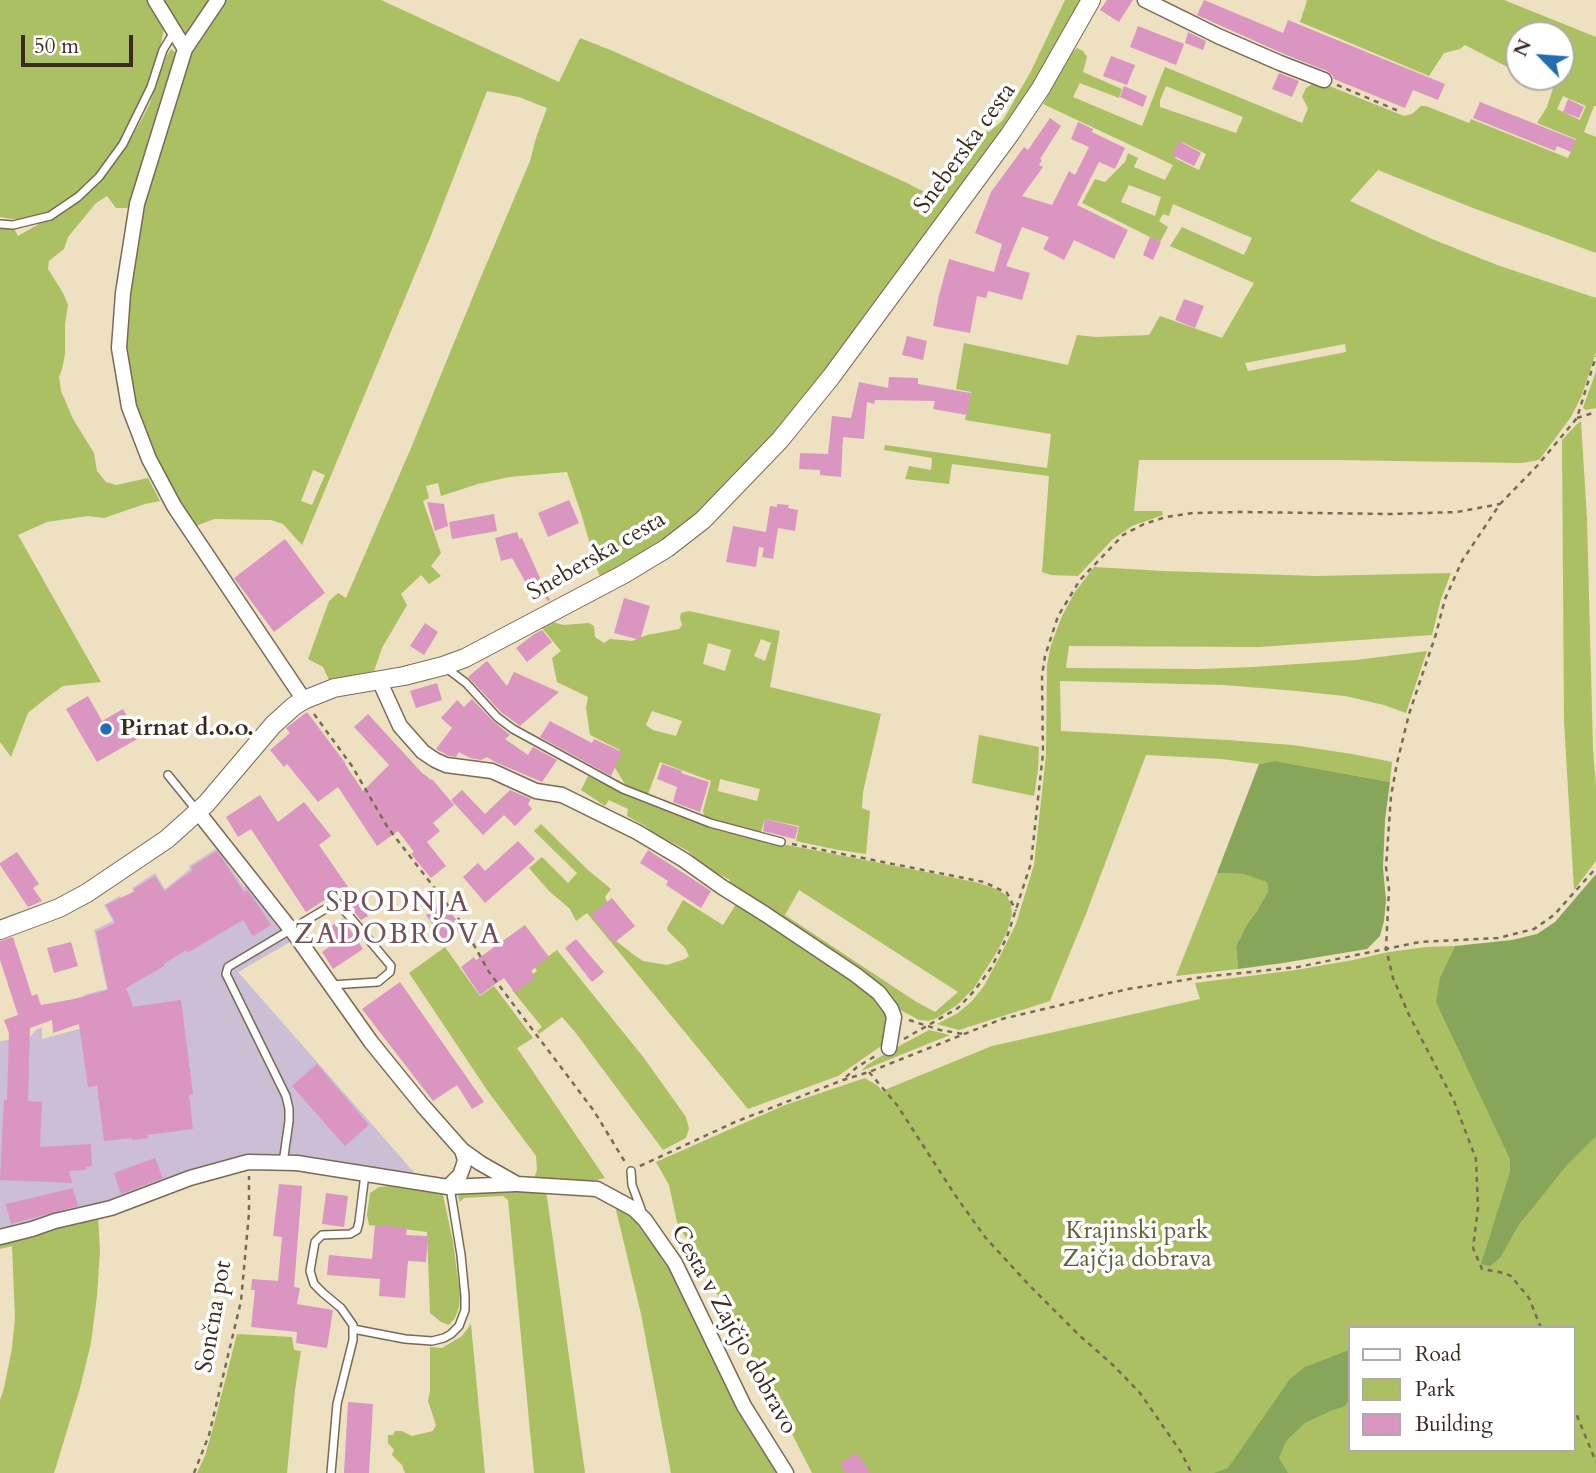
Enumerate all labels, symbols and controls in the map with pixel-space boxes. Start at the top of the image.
scale bar [24,21,136,65]
north arrow [1505,21,1575,91]
text: 50 m [34,32,79,61]
text: N [1508,35,1538,61]
street label: Sneberska cesta [909,78,1023,220]
street label: Sneberska cesta [523,506,671,608]
place label: Pirnat d.o.o. [120,715,254,743]
marker: Pirnat d.o.o. [98,721,114,737]
district label: SPODNJA ZADOBROVA [295,888,501,954]
park label: Krajinski park Zajčja dobrava [1062,1218,1212,1274]
street label: Cesta v Zajčjo dobravo [664,1220,802,1440]
street label: Sončna pot [191,1259,239,1375]
legend [1348,1326,1575,1452]
text: Road [1415,1340,1461,1369]
text: Park [1415,1375,1455,1404]
text: Building [1415,1410,1493,1439]

